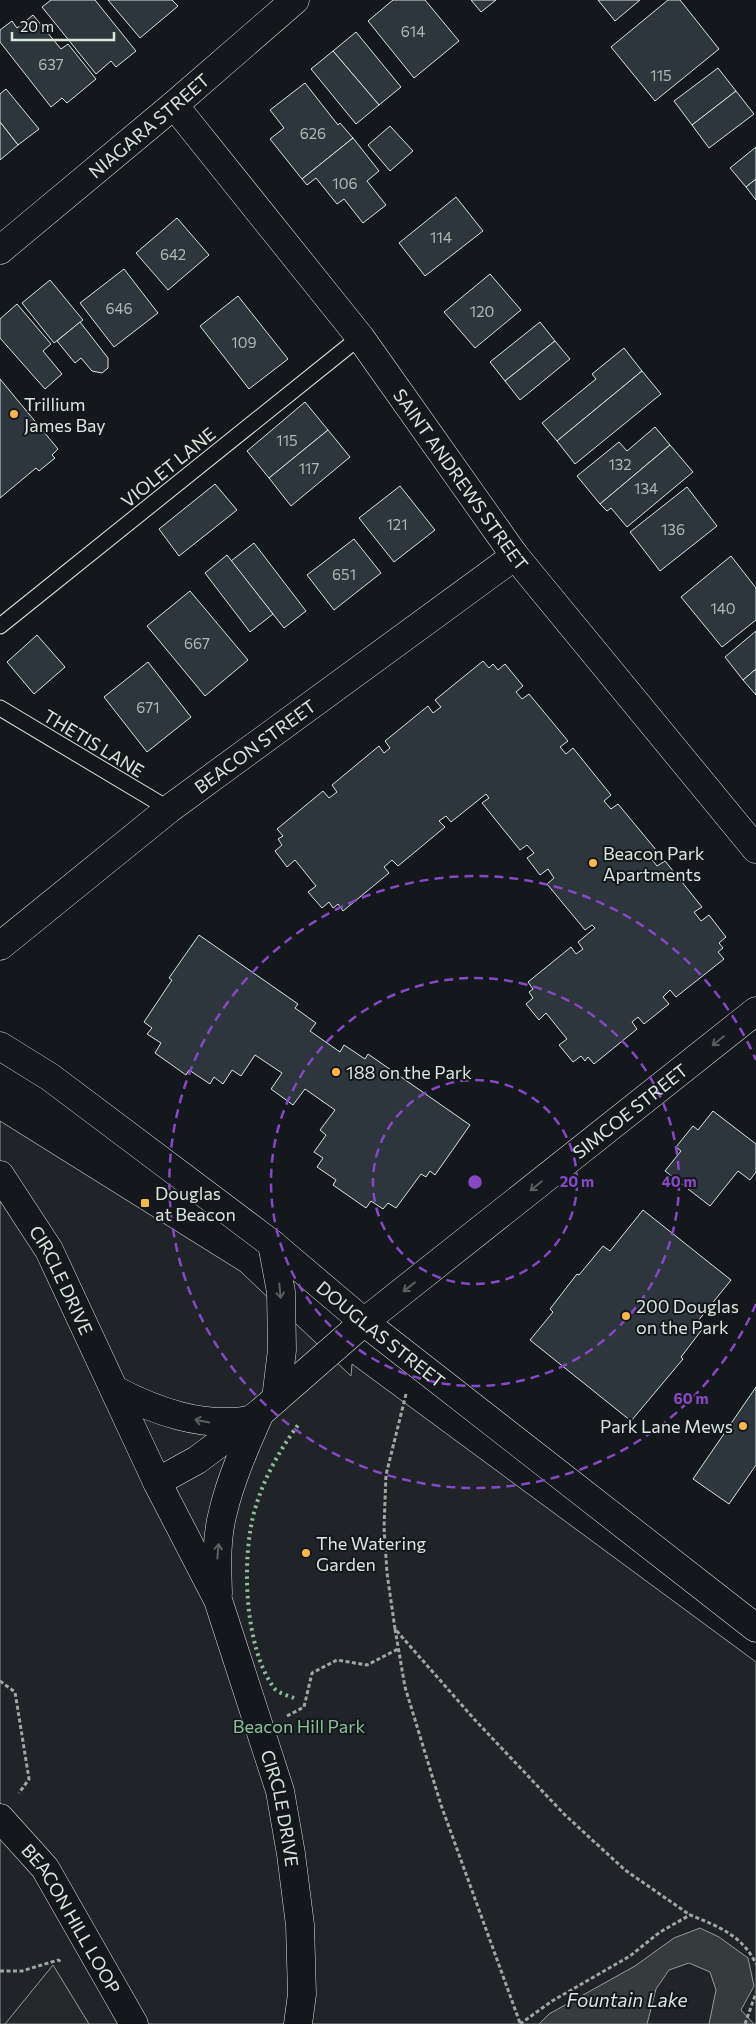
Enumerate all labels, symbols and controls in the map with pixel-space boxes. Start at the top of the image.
scale bar [12,10,115,42]
text: 20 m [20,17,54,35]
house number: 614 [401,22,425,40]
house number: 637 [38,55,64,73]
house number: 115 [650,66,672,84]
street label: NIAGARA STREET [84,69,214,183]
house number: 626 [300,124,326,142]
house number: 106 [332,174,358,192]
house number: 114 [430,228,452,246]
house number: 642 [160,245,186,263]
house number: 646 [105,299,133,317]
house number: 120 [470,302,494,320]
house number: 109 [231,333,257,351]
street label: SAINT ANDREWS STREET [389,384,533,575]
place label: Trillium James Bay [24,393,106,436]
marker: Trillium James Bay [8,408,20,420]
street label: VIOLET LANE [116,422,220,512]
house number: 115 [276,431,298,449]
house number: 132 [608,455,632,473]
house number: 117 [299,459,319,477]
house number: 134 [634,479,658,497]
house number: 121 [386,515,408,533]
house number: 136 [661,520,685,538]
house number: 651 [332,565,356,583]
house number: 140 [710,599,736,617]
house number: 667 [184,634,210,652]
street label: BEACON STREET [190,694,320,798]
house number: 671 [136,698,160,716]
street label: THETIS LANE [40,704,148,782]
place label: Beacon Park Apartments [603,842,705,885]
marker: Beacon Park Apartments [587,857,599,869]
one-way arrow [712,1036,725,1047]
street label: SIMCOE STREET [568,1059,692,1163]
place label: 188 on the Park [346,1061,472,1083]
marker: 188 on the Park [330,1066,342,1078]
text: 20 m [560,1172,594,1190]
text: 40 m [661,1172,697,1190]
centre of rings [466,1173,484,1191]
one-way arrow [530,1180,543,1191]
place label: Douglas at Beacon [155,1182,236,1225]
marker: Douglas at Beacon [139,1197,151,1209]
street label: CIRCLE DRIVE [25,1221,98,1338]
street label: DOUGLAS STREET [312,1276,449,1392]
one-way arrow [403,1282,416,1293]
one-way arrow [275,1283,285,1299]
place label: 200 Douglas on the Park [636,1295,739,1338]
marker: 200 Douglas on the Park [620,1310,632,1322]
text: 60 m [673,1389,709,1407]
one-way arrow [194,1415,210,1425]
place label: Park Lane Mews [600,1415,733,1437]
marker: Park Lane Mews [737,1420,749,1432]
place label: The Watering Garden [316,1532,426,1575]
one-way arrow [213,1543,223,1559]
marker: The Watering Garden [300,1547,312,1559]
park label: Beacon Hill Park [233,1715,365,1737]
street label: CIRCLE DRIVE [256,1747,303,1868]
street label: BEACON HILL LOOP [17,1839,125,1997]
water label: Fountain Lake [566,1988,688,2011]

